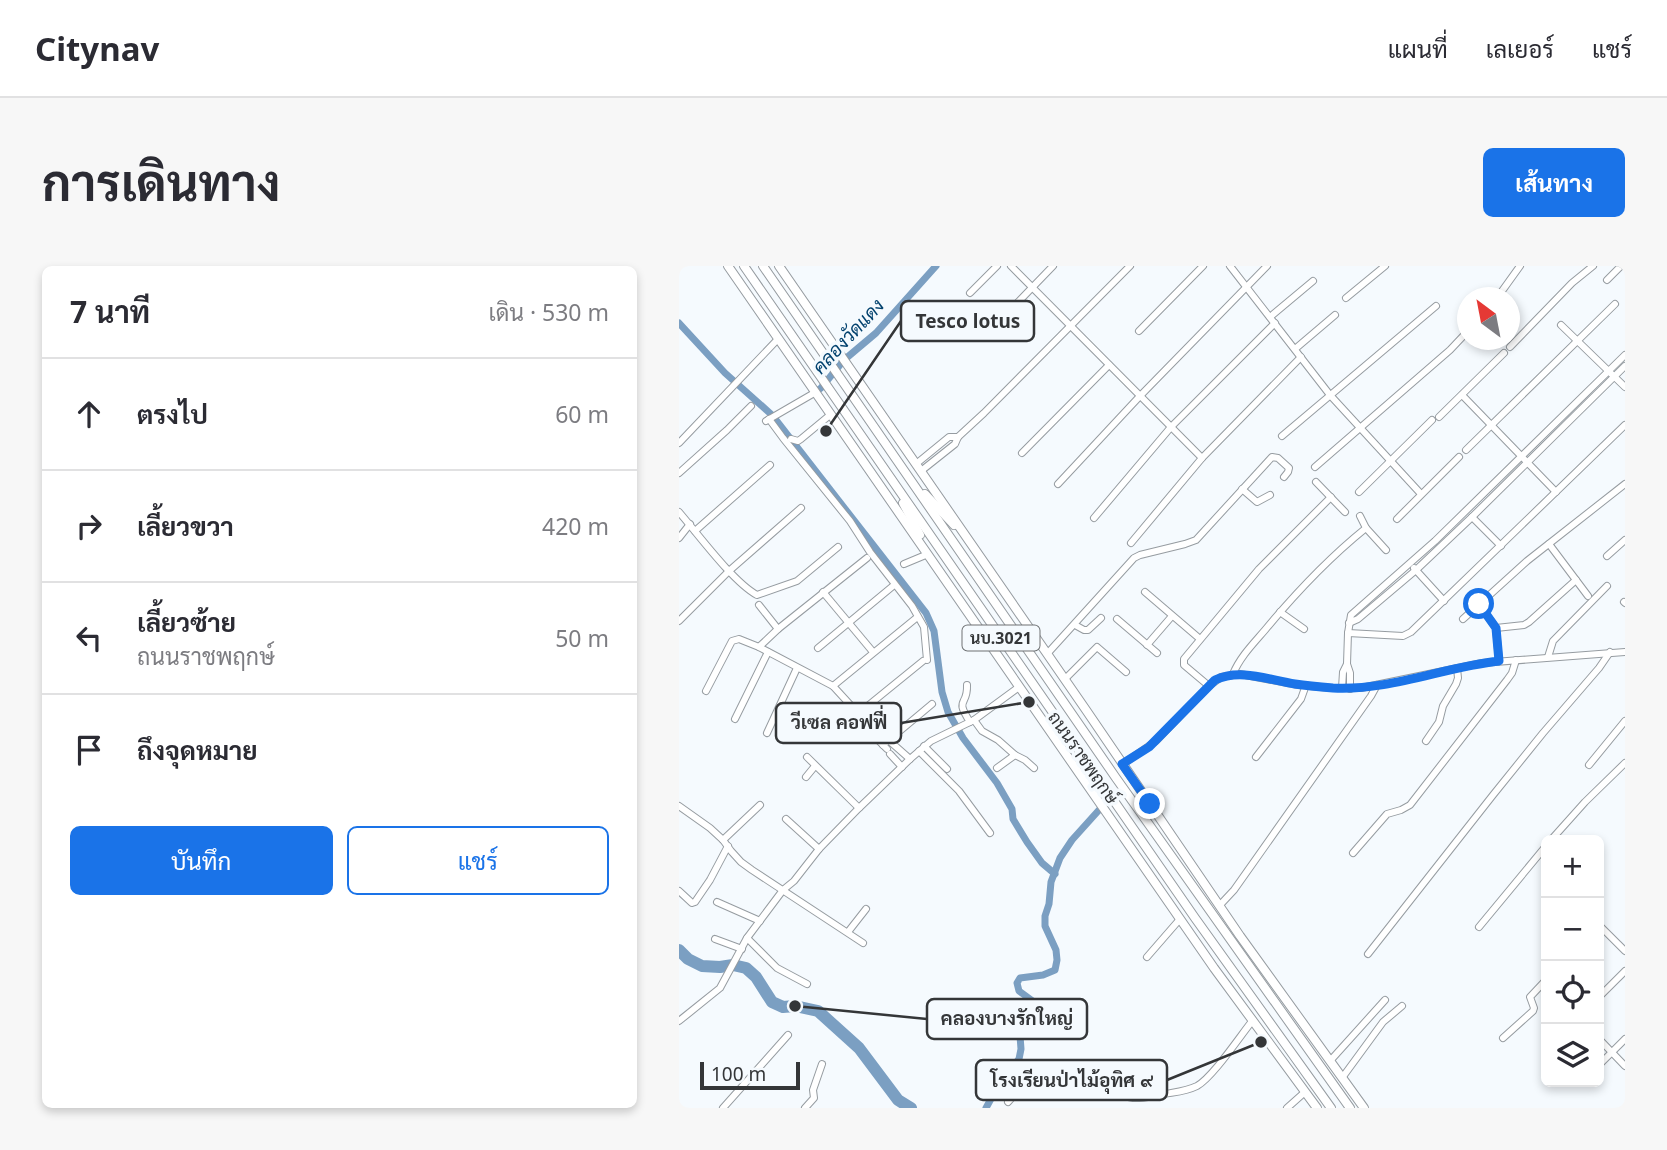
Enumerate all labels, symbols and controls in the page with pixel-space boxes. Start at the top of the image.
text: Citynav [35,26,159,71]
text: แผนที่ [1388,32,1448,65]
text: เลเยอร์ [1486,32,1554,65]
text: แชร์ [1592,32,1632,65]
button: เส้นทาง [1483,148,1625,217]
text: การเดินทาง [42,149,280,215]
north arrow [1457,287,1520,350]
text: 7 นาที [70,291,150,332]
water label: คลองวัดแดง [806,292,890,379]
text: เดิน · 530 m [489,296,609,328]
callout: Tesco lotus [901,301,1034,341]
text: Tesco lotus [916,308,1020,334]
icon: ahead [70,395,108,433]
text: ตรงไป [137,396,208,432]
text: 60 m [555,398,609,430]
icon: right [70,507,108,545]
text: เลี้ยวขวา [137,508,234,544]
text: 420 m [542,510,609,542]
route start [1463,588,1494,619]
text: เลี้ยวซ้าย [137,604,236,640]
icon: left [70,619,108,657]
text: 50 m [555,622,609,654]
road number: นบ.3021 [963,626,1039,650]
text: ถนนราชพฤกษ์ [137,640,275,672]
callout: วีเซล คอฟฟี่ [776,703,901,743]
text: วีเซล คอฟฟี่ [790,705,887,735]
street label: ถนนราชพฤกษ์ [1043,706,1125,809]
icon: arrive [70,731,108,769]
text: ถึงจุดหมาย [137,732,258,768]
route end [1134,788,1165,819]
button: บันทึก [70,826,333,895]
button: แชร์ [347,826,609,895]
map controls [1541,835,1604,1087]
button: + [1541,835,1604,898]
button: − [1541,898,1604,961]
button: locate [1541,961,1604,1024]
callout: คลองบางรักใหญ่ [927,999,1087,1039]
text: คลองบางรักใหญ่ [941,1005,1073,1031]
button: layers [1541,1024,1604,1087]
scale bar [700,1059,800,1091]
callout: โรงเรียนป่าไม้อุทิศ ๙ [976,1060,1167,1100]
text: 100 m [711,1061,766,1087]
text: โรงเรียนป่าไม้อุทิศ ๙ [990,1067,1153,1095]

